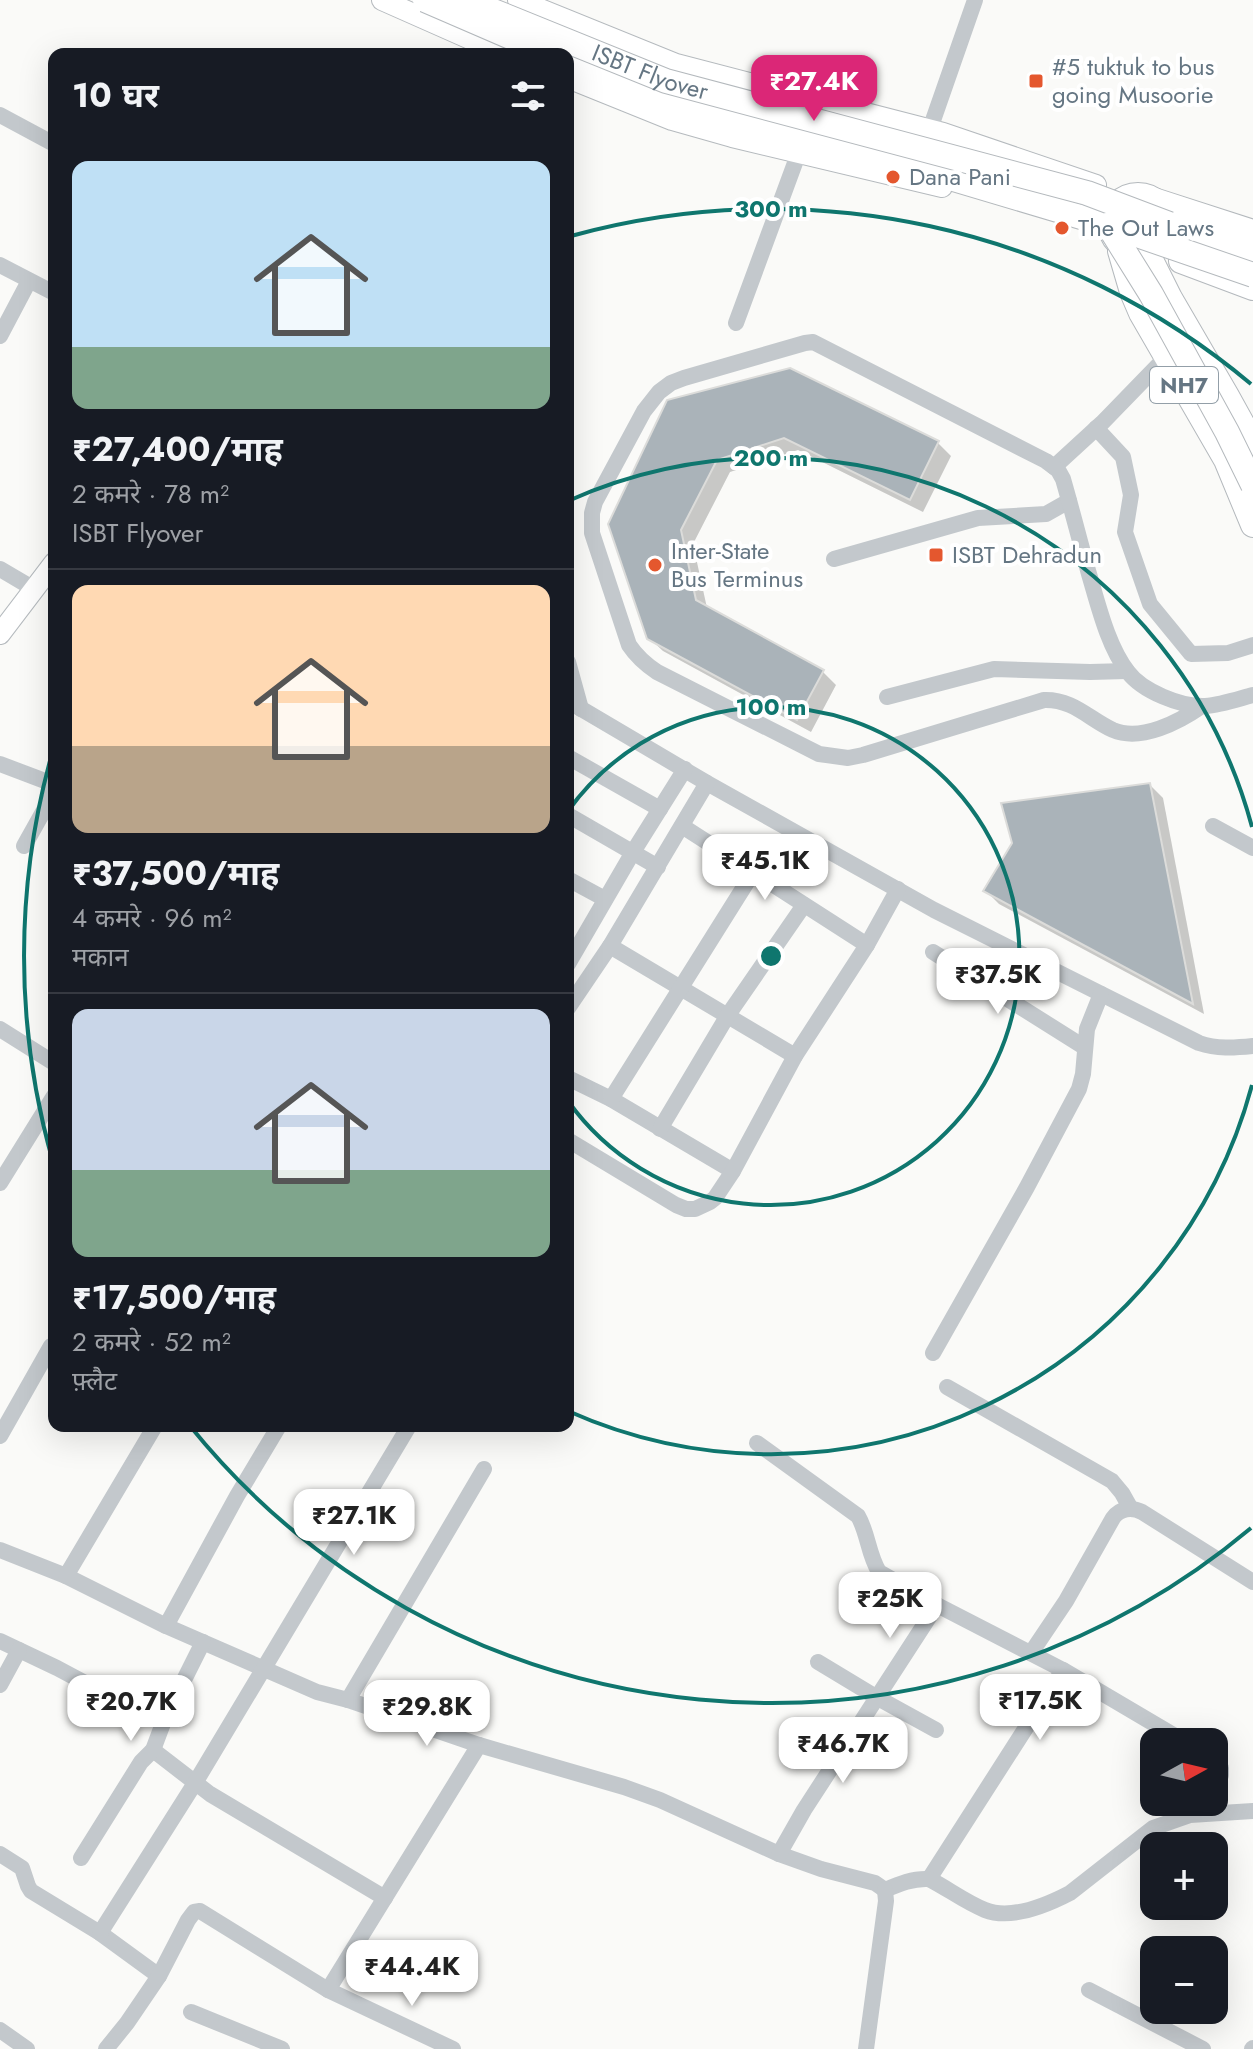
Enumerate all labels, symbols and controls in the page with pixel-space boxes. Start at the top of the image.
street label: ISBT Flyover [587,35,713,109]
place label: #5 tuktuk to bus going Musoorie [1052,49,1214,112]
pin: ₹27.4K [749,55,879,123]
text: ₹27.4K [769,62,859,100]
text: 10 घर [72,71,159,120]
marker: #5 tuktuk to bus going Musoorie [1027,72,1045,90]
icon: filters [506,74,550,118]
place label: Dana Pani [909,159,1011,194]
marker: Dana Pani [884,168,902,186]
text: 300 m [734,191,808,226]
place label: The Out Laws [1078,210,1214,245]
icon: home [239,213,383,357]
marker: The Out Laws [1053,219,1071,237]
road number: NH7 [1150,367,1218,403]
text: ₹27,400/माह [72,425,283,474]
text: 200 m [734,440,808,475]
text: 2 कमरे · 78 m² [72,475,229,513]
text: ISBT Flyover [72,514,203,552]
place label: Inter-State Bus Terminus [671,533,803,596]
place label: ISBT Dehradun [952,537,1102,572]
marker: ISBT Dehradun [927,546,945,564]
marker: Inter-State Bus Terminus [646,556,664,574]
icon: home [239,637,383,781]
text: 100 m [736,689,806,724]
pin: ₹45.1K [700,834,830,902]
text: ₹45.1K [720,841,810,879]
text: ₹37,500/माह [72,849,279,898]
text: 4 कमरे · 96 m² [72,899,232,937]
text: मकान [72,938,129,976]
centre of rings [757,942,785,970]
pin: ₹37.5K [933,948,1063,1016]
text: ₹37.5K [954,955,1042,993]
icon: home [239,1061,383,1205]
text: ₹17,500/माह [72,1273,276,1322]
text: 2 कमरे · 52 m² [72,1323,231,1361]
text: फ़्लैट [72,1362,117,1400]
pin: ₹27.1K [289,1489,419,1557]
text: ₹27.1K [312,1496,396,1534]
pin: ₹25K [843,1572,937,1640]
text: ₹25K [857,1579,923,1617]
pin: ₹17.5K [975,1674,1105,1742]
pin: ₹20.7K [66,1675,196,1743]
pin: ₹29.8K [362,1680,492,1748]
text: ₹17.5K [998,1681,1082,1719]
text: ₹20.7K [85,1682,177,1720]
text: ₹29.8K [382,1687,472,1725]
pin: ₹46.7K [778,1717,908,1785]
text: ₹46.7K [797,1724,889,1762]
north arrow [1140,1728,1228,1816]
map controls [1140,1728,1228,2024]
button: + [1140,1832,1228,1920]
button: − [1140,1936,1228,2024]
pin: ₹44.4K [347,1940,477,2008]
text: ₹44.4K [364,1947,460,1985]

